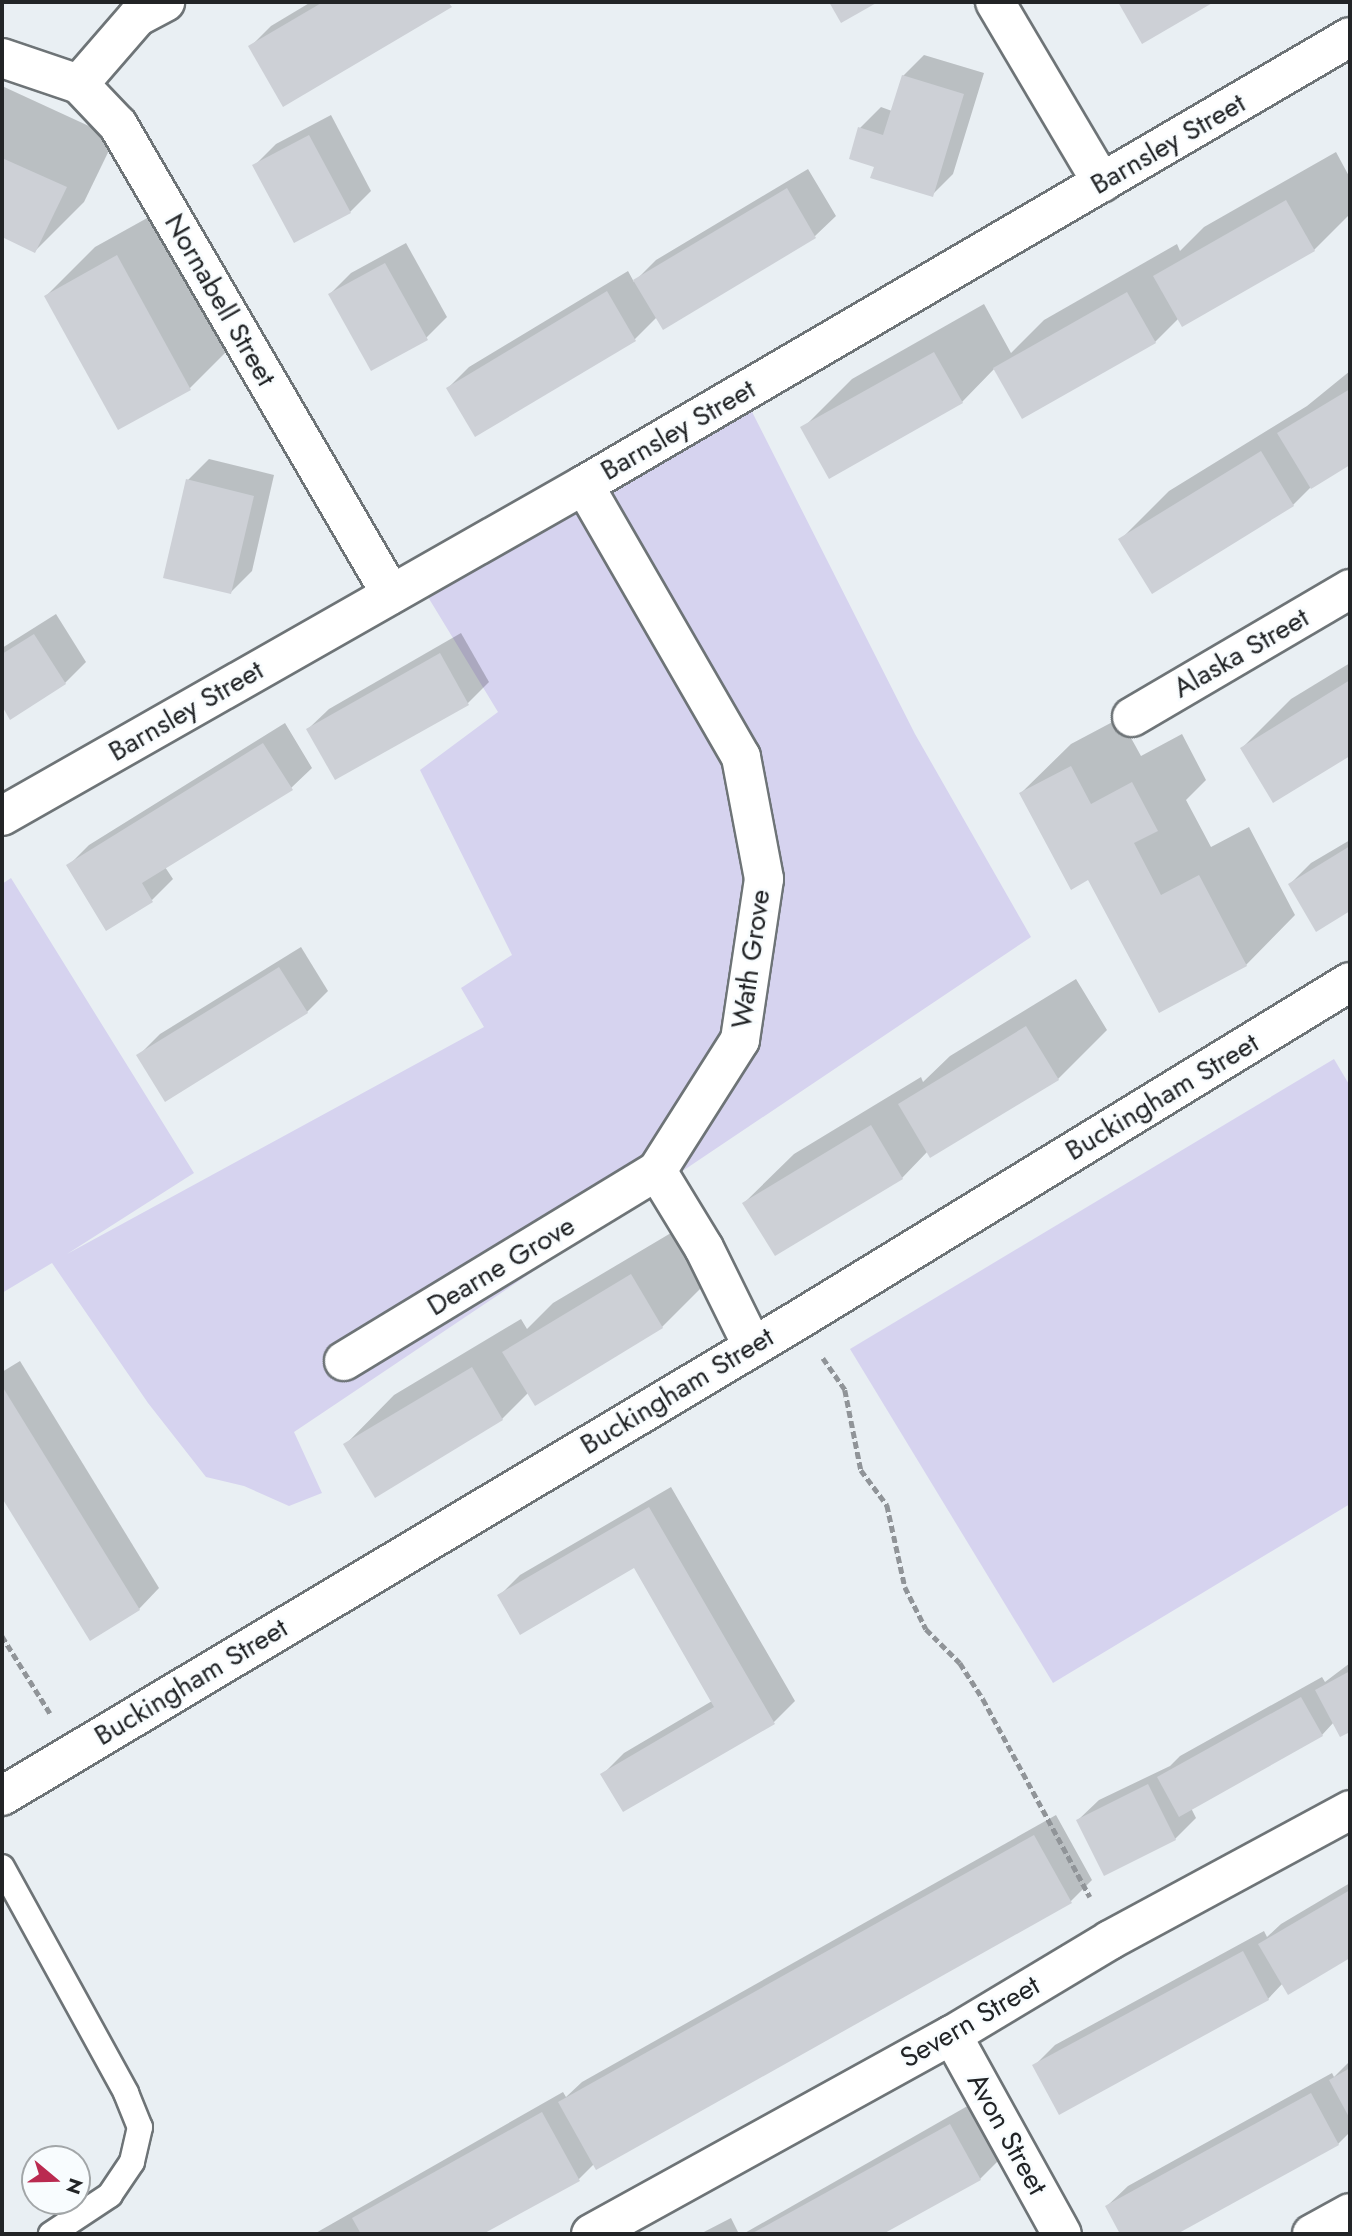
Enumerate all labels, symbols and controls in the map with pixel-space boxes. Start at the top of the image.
street label: Barnsley Street [1085,86,1251,202]
street label: Nornabell Street [157,208,283,392]
street label: Barnsley Street [595,372,761,488]
street label: Alaska Street [1167,601,1315,705]
street label: Barnsley Street [103,653,269,769]
street label: Wath Grove [725,887,777,1031]
street label: Buckingham Street [1059,1026,1265,1168]
street label: Dearne Grove [421,1209,581,1323]
street label: Buckingham Street [574,1320,780,1462]
street label: Buckingham Street [88,1611,294,1753]
street label: Severn Street [894,1969,1046,2075]
street label: Avon Street [960,2067,1054,2201]
north arrow [21,2145,91,2215]
text: N [59,2175,90,2198]

